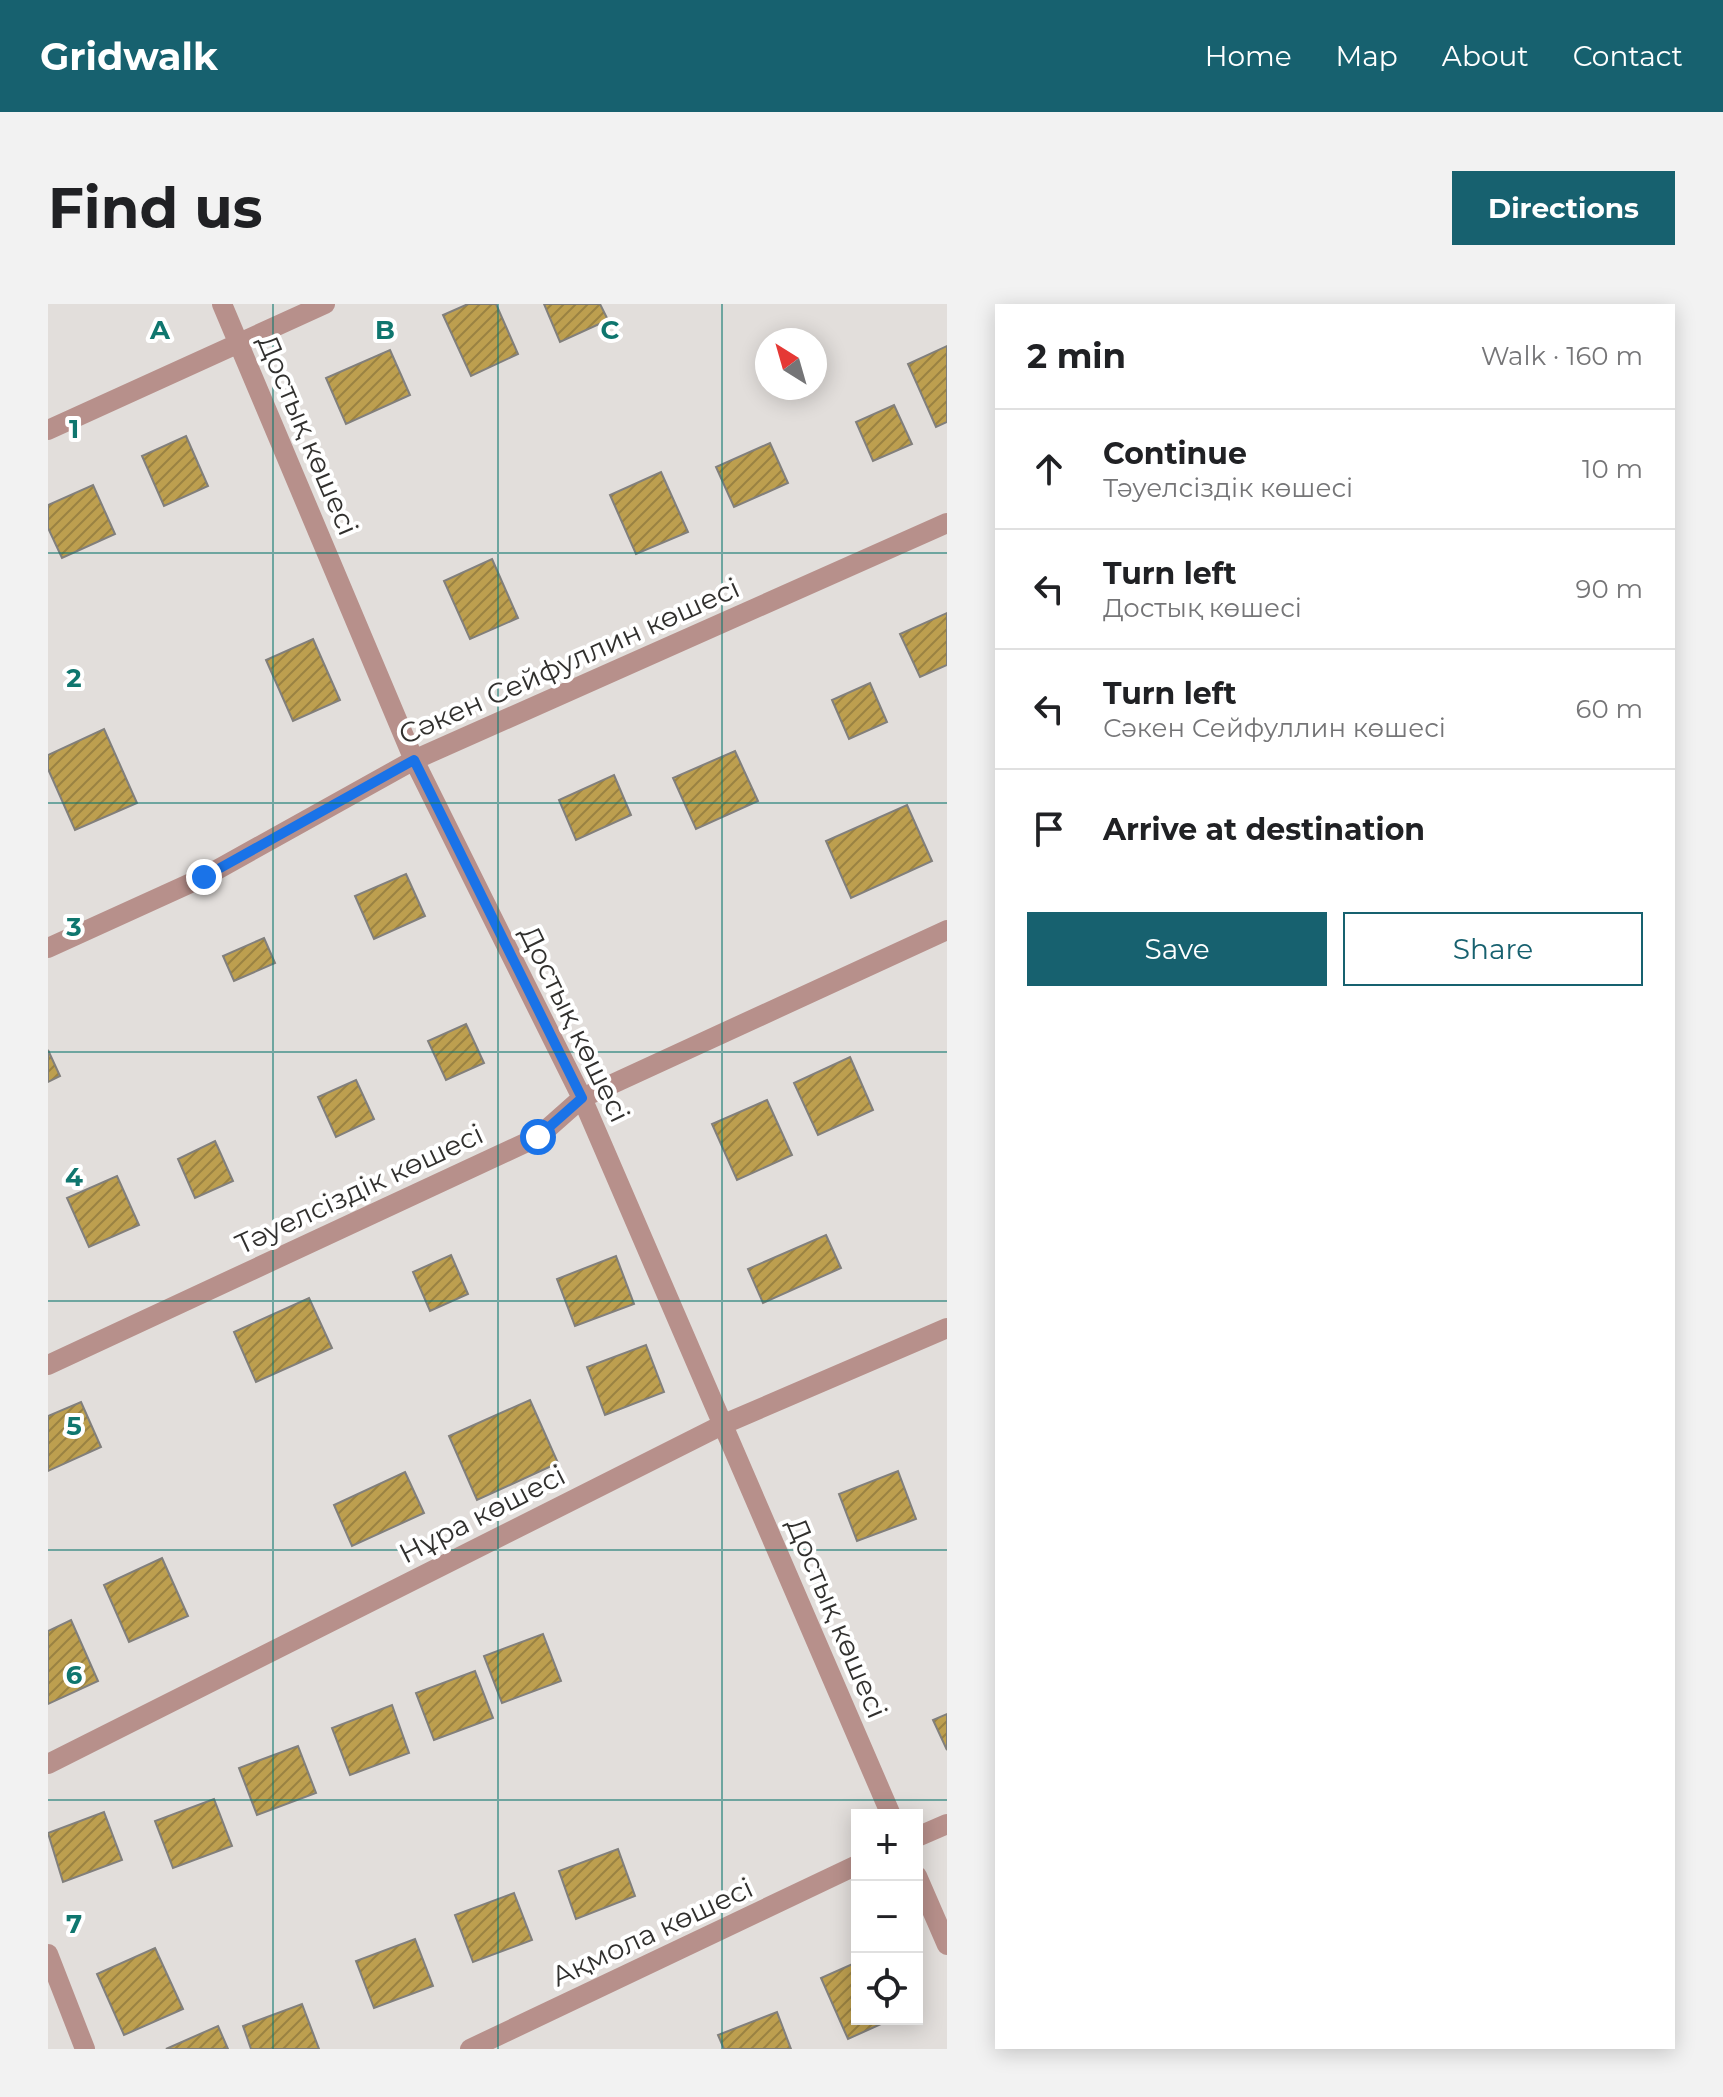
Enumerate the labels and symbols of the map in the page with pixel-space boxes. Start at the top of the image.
text: A [149,314,171,346]
text: B [375,314,395,346]
text: C [601,314,620,346]
north arrow [755,328,827,400]
street label: Достық көшесі [250,330,366,540]
text: 1 [69,413,79,445]
street label: Сәкен Сейфуллин көшесі [393,570,745,752]
text: 2 [66,662,82,694]
route end [186,859,222,895]
text: 3 [65,911,82,943]
street label: Достық көшесі [513,920,637,1128]
street label: Тәуелсіздік көшесі [230,1117,488,1261]
route start [520,1119,556,1155]
text: 4 [65,1161,83,1193]
text: 5 [66,1410,82,1442]
street label: Нұра көшесі [393,1458,571,1570]
street label: Достық көшесі [779,1513,895,1723]
text: 6 [66,1659,83,1691]
street label: Ақмола көшесі [546,1870,758,1994]
text: 7 [66,1908,82,1940]

